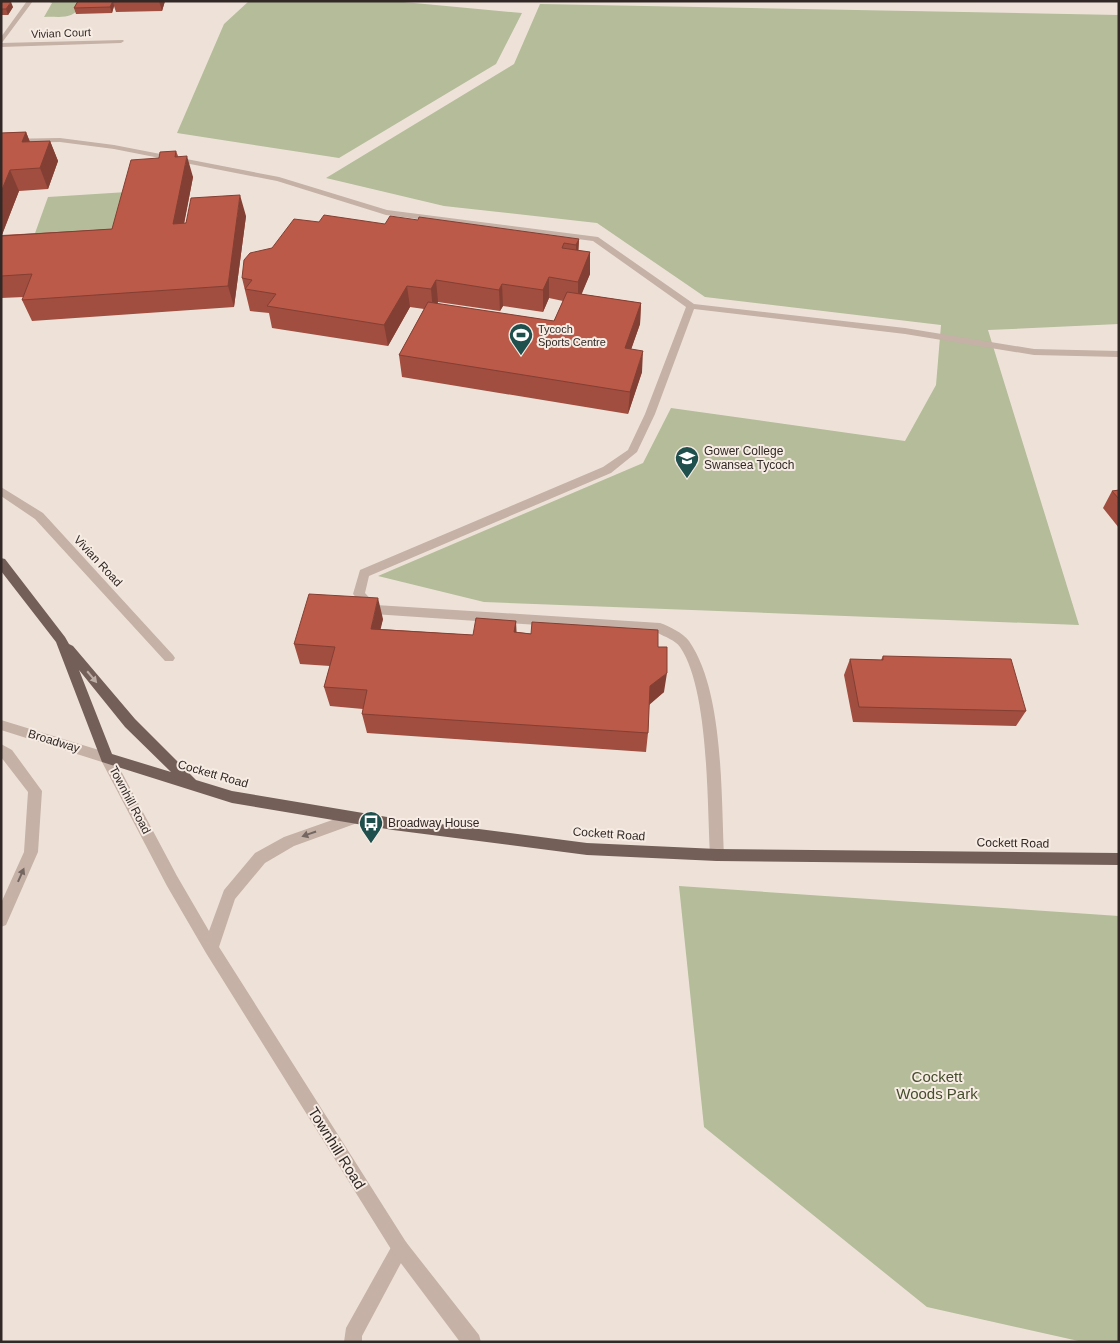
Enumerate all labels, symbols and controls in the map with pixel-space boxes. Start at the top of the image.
street label: Vivian Court [31,26,91,40]
sports icon: Tycoch Sports Centre [508,322,534,356]
place label: Tycoch Sports Centre [538,323,606,348]
place label: Gower College Swansea Tycoch [704,444,795,472]
school or university icon: Gower College Swansea Tycoch [674,445,700,479]
street label: Vivian Road [71,533,125,589]
one-way arrow [86,671,97,683]
street label: Broadway [26,727,82,755]
street label: Cockett Road [176,757,250,791]
street label: Townhill Road [106,764,154,836]
bus stop icon: Broadway House [358,810,384,844]
place label: Broadway House [388,816,480,830]
street label: Cockett Road [572,824,646,844]
one-way arrow [301,830,316,838]
street label: Cockett Road [977,835,1049,851]
one-way arrow [17,868,25,882]
park label: Cockett Woods Park [896,1068,978,1102]
street label: Townhill Road [305,1104,369,1192]

